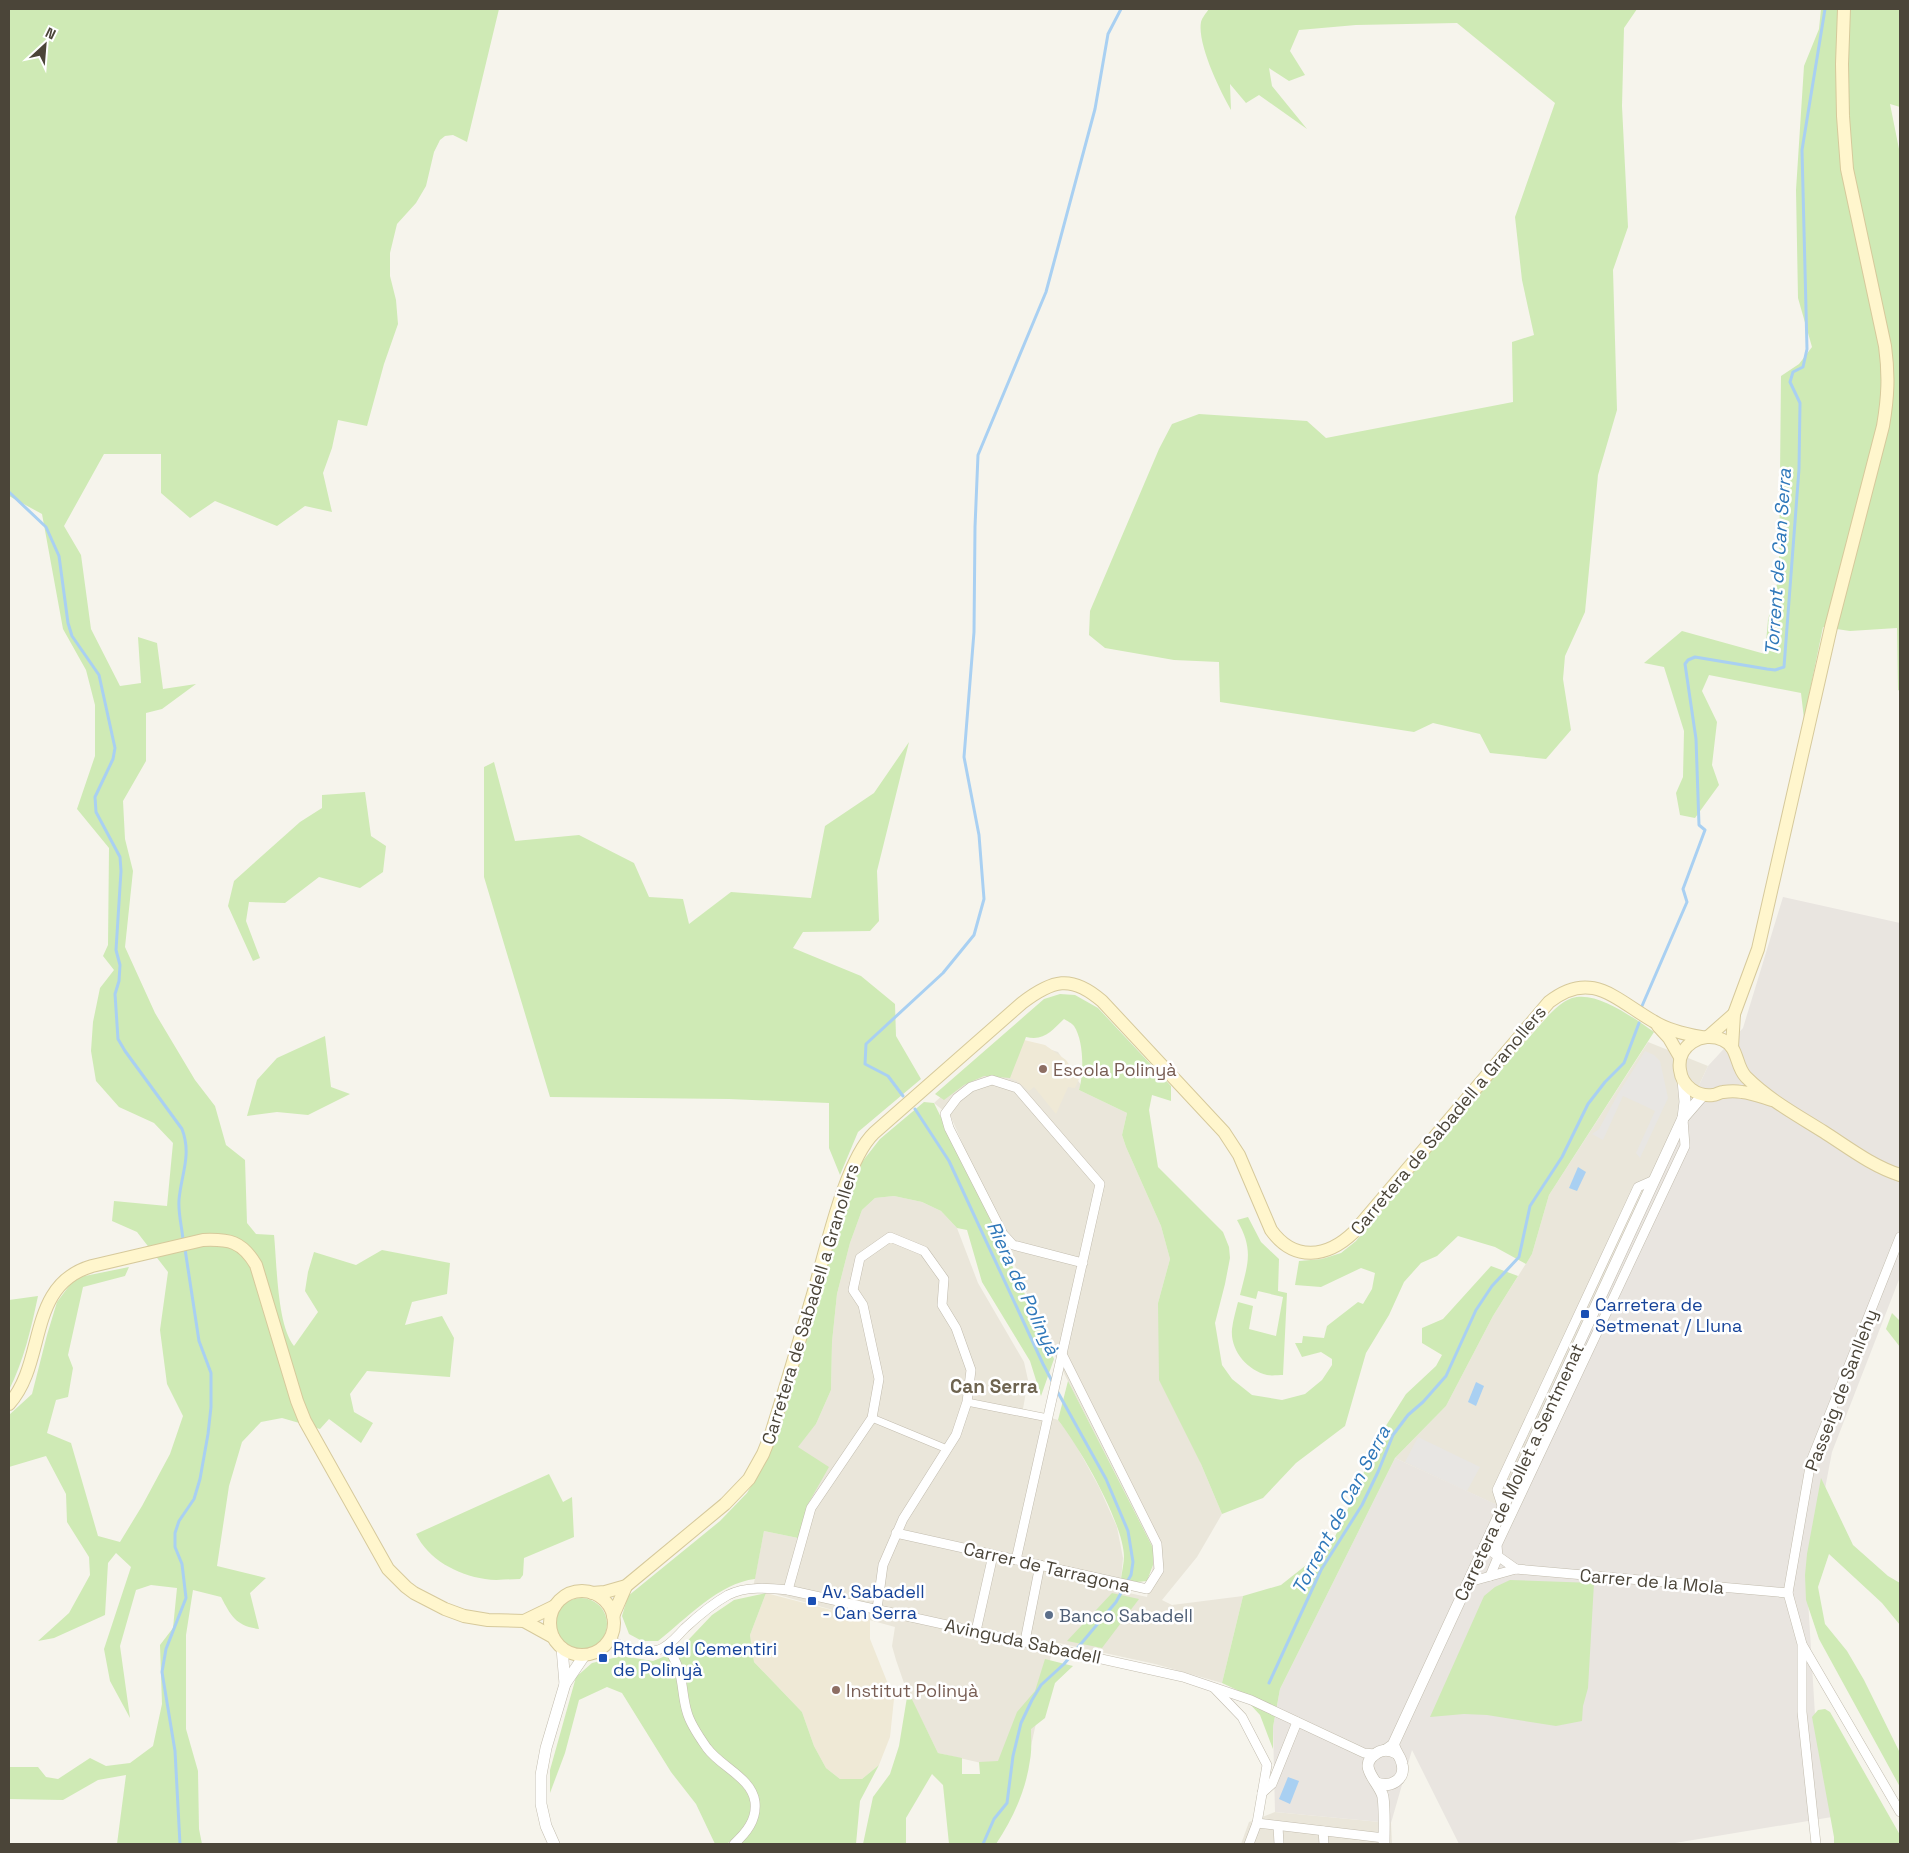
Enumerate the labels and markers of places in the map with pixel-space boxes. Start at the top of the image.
place label: Escola Polinyà [1053,1058,1177,1081]
marker: Escola Polinyà [1037,1063,1049,1075]
place label: Carretera de Setmenat / Lluna [1595,1293,1742,1337]
marker: Carretera de Setmenat / Lluna [1579,1308,1591,1320]
place label: Av. Sabadell - Can Serra [822,1580,925,1624]
marker: Av. Sabadell - Can Serra [806,1595,818,1607]
place label: Banco Sabadell [1059,1604,1193,1627]
marker: Banco Sabadell [1043,1609,1055,1621]
place label: Rtda. del Cementiri de Polinyà [613,1637,777,1681]
marker: Rtda. del Cementiri de Polinyà [597,1652,609,1664]
place label: Institut Polinyà [846,1679,978,1702]
marker: Institut Polinyà [830,1684,842,1696]

